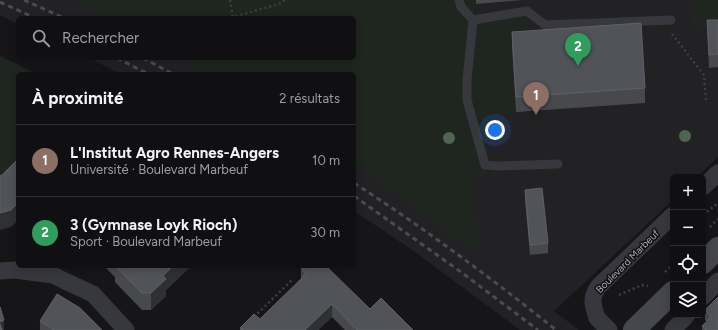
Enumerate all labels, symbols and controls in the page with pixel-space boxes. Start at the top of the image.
search box [16,16,356,60]
icon: search [30,27,52,49]
text: Rechercher [62,29,139,47]
pin: 2 [565,33,591,66]
pin: 1 [523,82,549,115]
text: À proximité [32,88,123,108]
text: 2 résultats [279,91,340,106]
your location [485,120,505,140]
text: L'Institut Agro Rennes-Angers [70,144,279,162]
text: 1 [42,153,48,168]
text: 10 m [312,153,340,168]
text: Université · Boulevard Marbeuf [70,162,248,177]
map controls [670,174,706,318]
button: + [670,174,706,210]
button: − [670,210,706,246]
text: 3 (Gymnase Loyk Rioch) [70,216,237,234]
text: 2 [41,225,49,240]
text: 30 m [310,225,340,240]
street label: Boulevard Marbeuf [593,227,662,296]
text: Sport · Boulevard Marbeuf [70,234,222,249]
button: locate [670,246,706,282]
button: layers [670,282,706,318]

